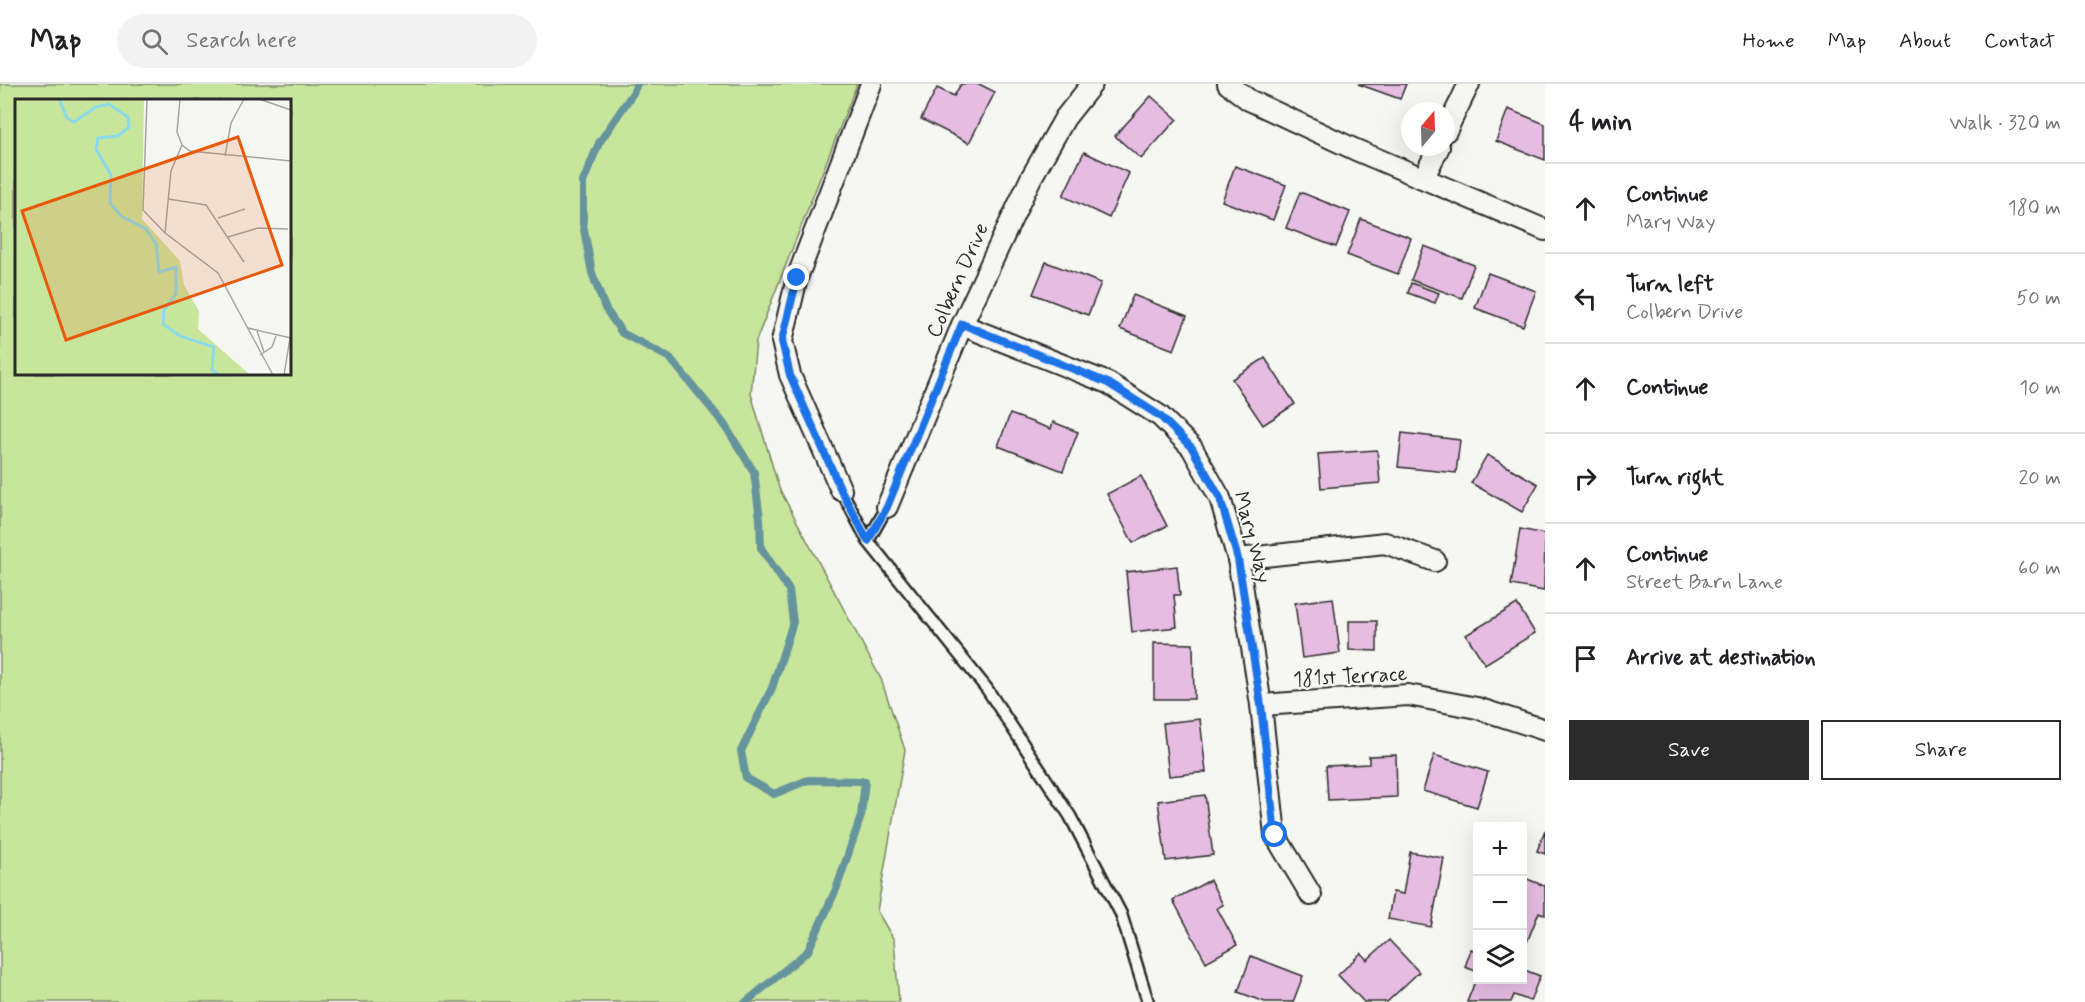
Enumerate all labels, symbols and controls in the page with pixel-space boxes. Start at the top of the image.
search box [117,14,537,68]
text: Map [30,23,81,60]
icon: search [138,25,171,58]
text: Search here [186,27,297,55]
text: Home [1743,27,1795,55]
text: Map [1828,27,1866,55]
text: About [1899,27,1951,55]
text: Contact [1984,27,2055,55]
inset map [15,99,291,375]
north arrow [1401,102,1455,156]
text: 4 min [1569,106,1632,140]
text: Walk · 320 m [1949,110,2061,137]
text: Continue [1626,181,1708,209]
icon: ahead [1569,192,1602,225]
text: 180 m [2008,195,2061,222]
text: Mary Way [1626,209,1715,236]
street label: Colbern Drive [920,219,996,342]
route end [783,264,809,290]
text: Turn left [1626,271,1714,299]
icon: left [1569,282,1602,315]
text: 50 m [2016,285,2061,312]
text: Colbern Drive [1626,299,1743,326]
icon: ahead [1569,372,1602,405]
text: Continue [1626,374,1708,402]
text: 10 m [2019,375,2061,402]
icon: right [1569,462,1602,495]
text: Turn right [1626,464,1724,492]
text: 20 m [2018,465,2061,492]
street label: Mary Way [1226,488,1278,586]
text: Continue [1626,541,1708,569]
icon: ahead [1569,552,1602,585]
text: 60 m [2018,555,2061,582]
text: Street Barn Lane [1626,569,1783,596]
icon: arrive [1569,642,1602,675]
text: Arrive at destination [1626,644,1816,672]
street label: 181st Terrace [1292,660,1408,694]
button: Save [1569,720,1809,780]
button: Share [1821,720,2061,780]
route start [1261,821,1287,847]
map controls [1473,822,1527,984]
button: + [1473,822,1527,876]
button: − [1473,876,1527,930]
button: layers [1473,930,1527,984]

